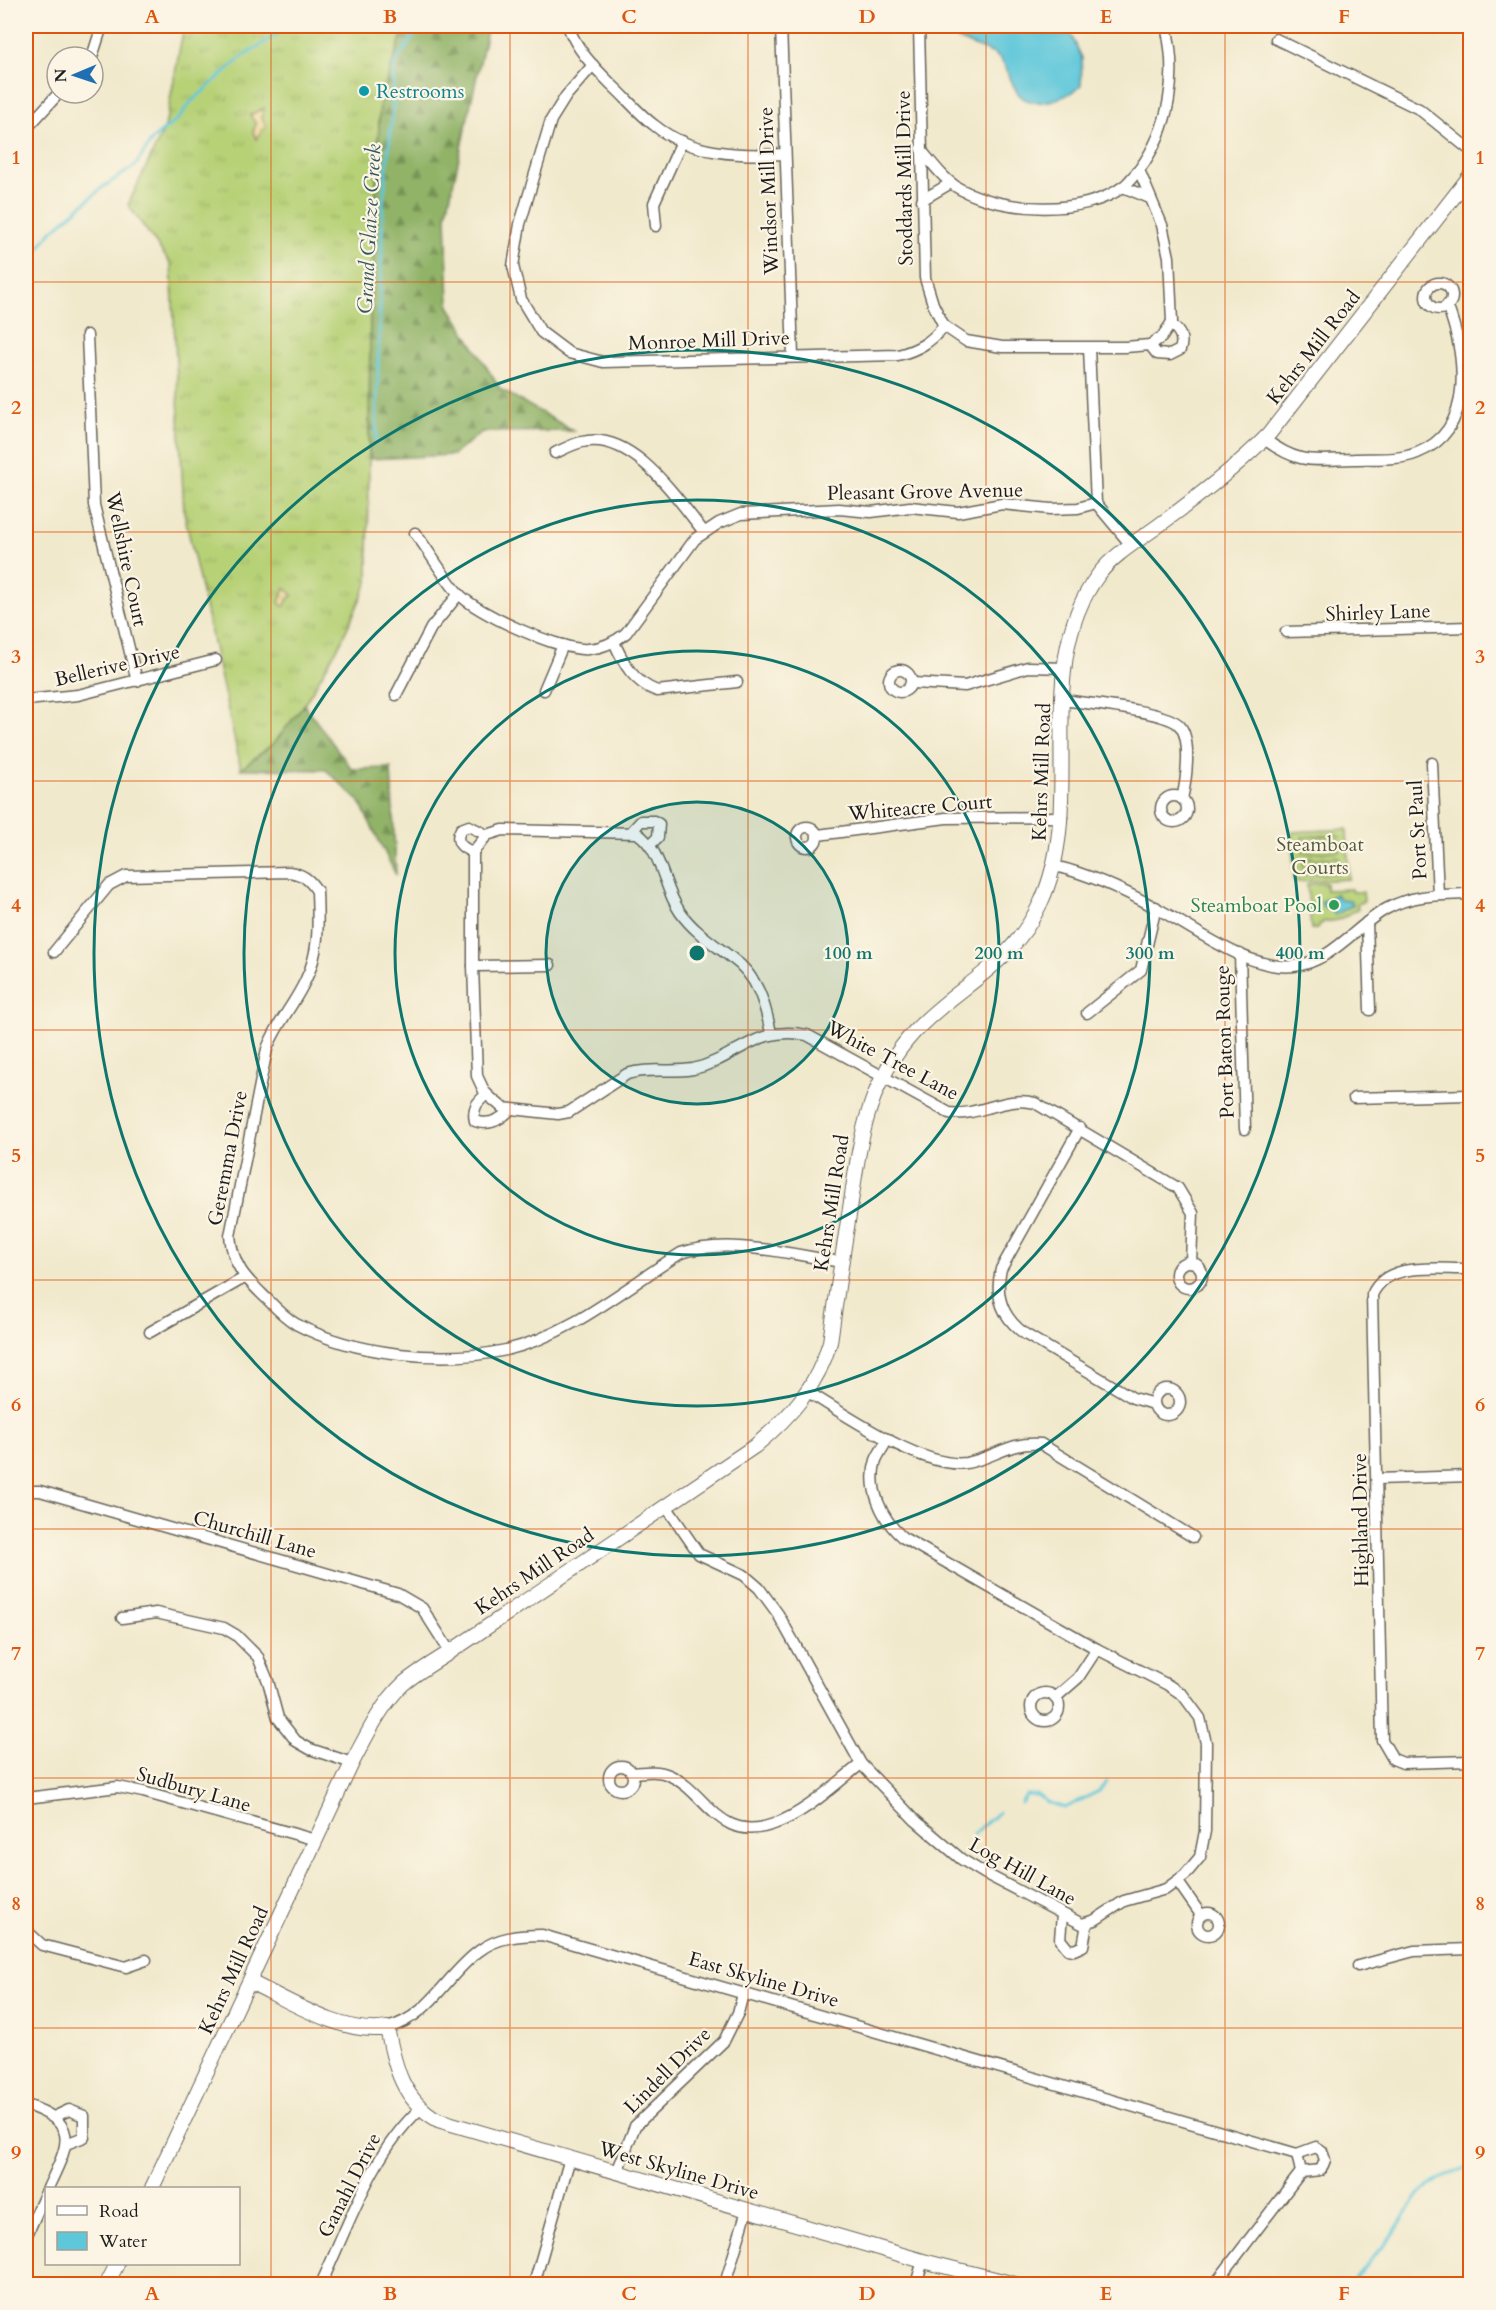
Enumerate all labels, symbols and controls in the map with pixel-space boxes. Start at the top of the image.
text: A [144,3,160,30]
text: B [383,3,397,30]
text: C [621,3,637,30]
text: D [858,3,876,30]
text: E [1100,3,1112,30]
text: F [1338,3,1350,30]
north arrow [45,45,105,105]
text: N [50,68,72,83]
place label: Restrooms [376,78,464,105]
marker: Restrooms [357,84,371,98]
street label: Stoddards Mill Drive [889,90,920,266]
street label: Windsor Mill Drive [752,106,785,277]
water label: Grand Glaize Creek [351,143,388,315]
text: 1 [11,144,21,171]
text: 1 [1475,144,1485,171]
street label: Kehrs Mill Road [1260,284,1367,410]
street label: Monroe Mill Drive [628,324,790,357]
text: 2 [11,394,21,421]
text: 2 [1475,394,1485,421]
street label: Pleasant Grove Avenue [827,476,1023,507]
street label: Wellshire Court [99,488,154,630]
street label: Shirley Lane [1325,597,1431,628]
street label: Bellerive Drive [52,638,182,693]
text: 3 [11,643,21,670]
text: 3 [1475,643,1485,670]
street label: Kehrs Mill Road [1026,702,1057,842]
street label: Port St Paul [1401,779,1434,881]
street label: Whiteacre Court [846,788,994,827]
park label: Steamboat Courts [1276,831,1364,881]
text: 4 [11,892,21,919]
place label: Steamboat Pool [1191,892,1322,919]
text: 4 [1475,892,1485,919]
marker: Steamboat Pool [1327,898,1341,912]
text: 100 m [823,941,873,966]
text: 200 m [974,941,1024,966]
text: 300 m [1125,941,1175,966]
text: 400 m [1275,941,1325,966]
centre of rings [687,943,707,963]
street label: Port Baton Rouge [1208,965,1241,1119]
street label: White Tree Lane [821,1014,964,1107]
street label: Geremma Drive [201,1088,254,1228]
street label: Kehrs Mill Road [807,1132,856,1273]
text: 5 [11,1142,21,1169]
text: 5 [1475,1142,1485,1169]
text: 6 [11,1391,21,1418]
text: 6 [1475,1391,1485,1418]
street label: Highland Drive [1346,1453,1375,1587]
street label: Churchill Lane [190,1504,320,1565]
street label: Kehrs Mill Road [469,1521,599,1621]
text: 7 [11,1640,21,1667]
text: 7 [1475,1640,1485,1667]
street label: Sudbury Lane [134,1760,254,1819]
street label: Log Hill Lane [964,1831,1081,1912]
text: 8 [11,1890,21,1917]
text: 8 [1475,1890,1485,1917]
street label: Kehrs Mill Road [192,1902,275,2039]
street label: East Skyline Drive [685,1945,842,2014]
street label: Lindell Drive [618,2021,717,2120]
street label: Ganahl Drive [311,2128,387,2242]
street label: West Skyline Drive [595,2134,762,2206]
text: 9 [11,2139,21,2166]
text: 9 [1475,2139,1485,2166]
legend [45,2187,240,2265]
text: Road [99,2199,139,2224]
text: Water [98,2229,148,2254]
text: A [144,2280,160,2307]
text: B [383,2280,397,2307]
text: C [621,2280,637,2307]
text: D [858,2280,876,2307]
text: E [1100,2280,1112,2307]
text: F [1338,2280,1350,2307]

